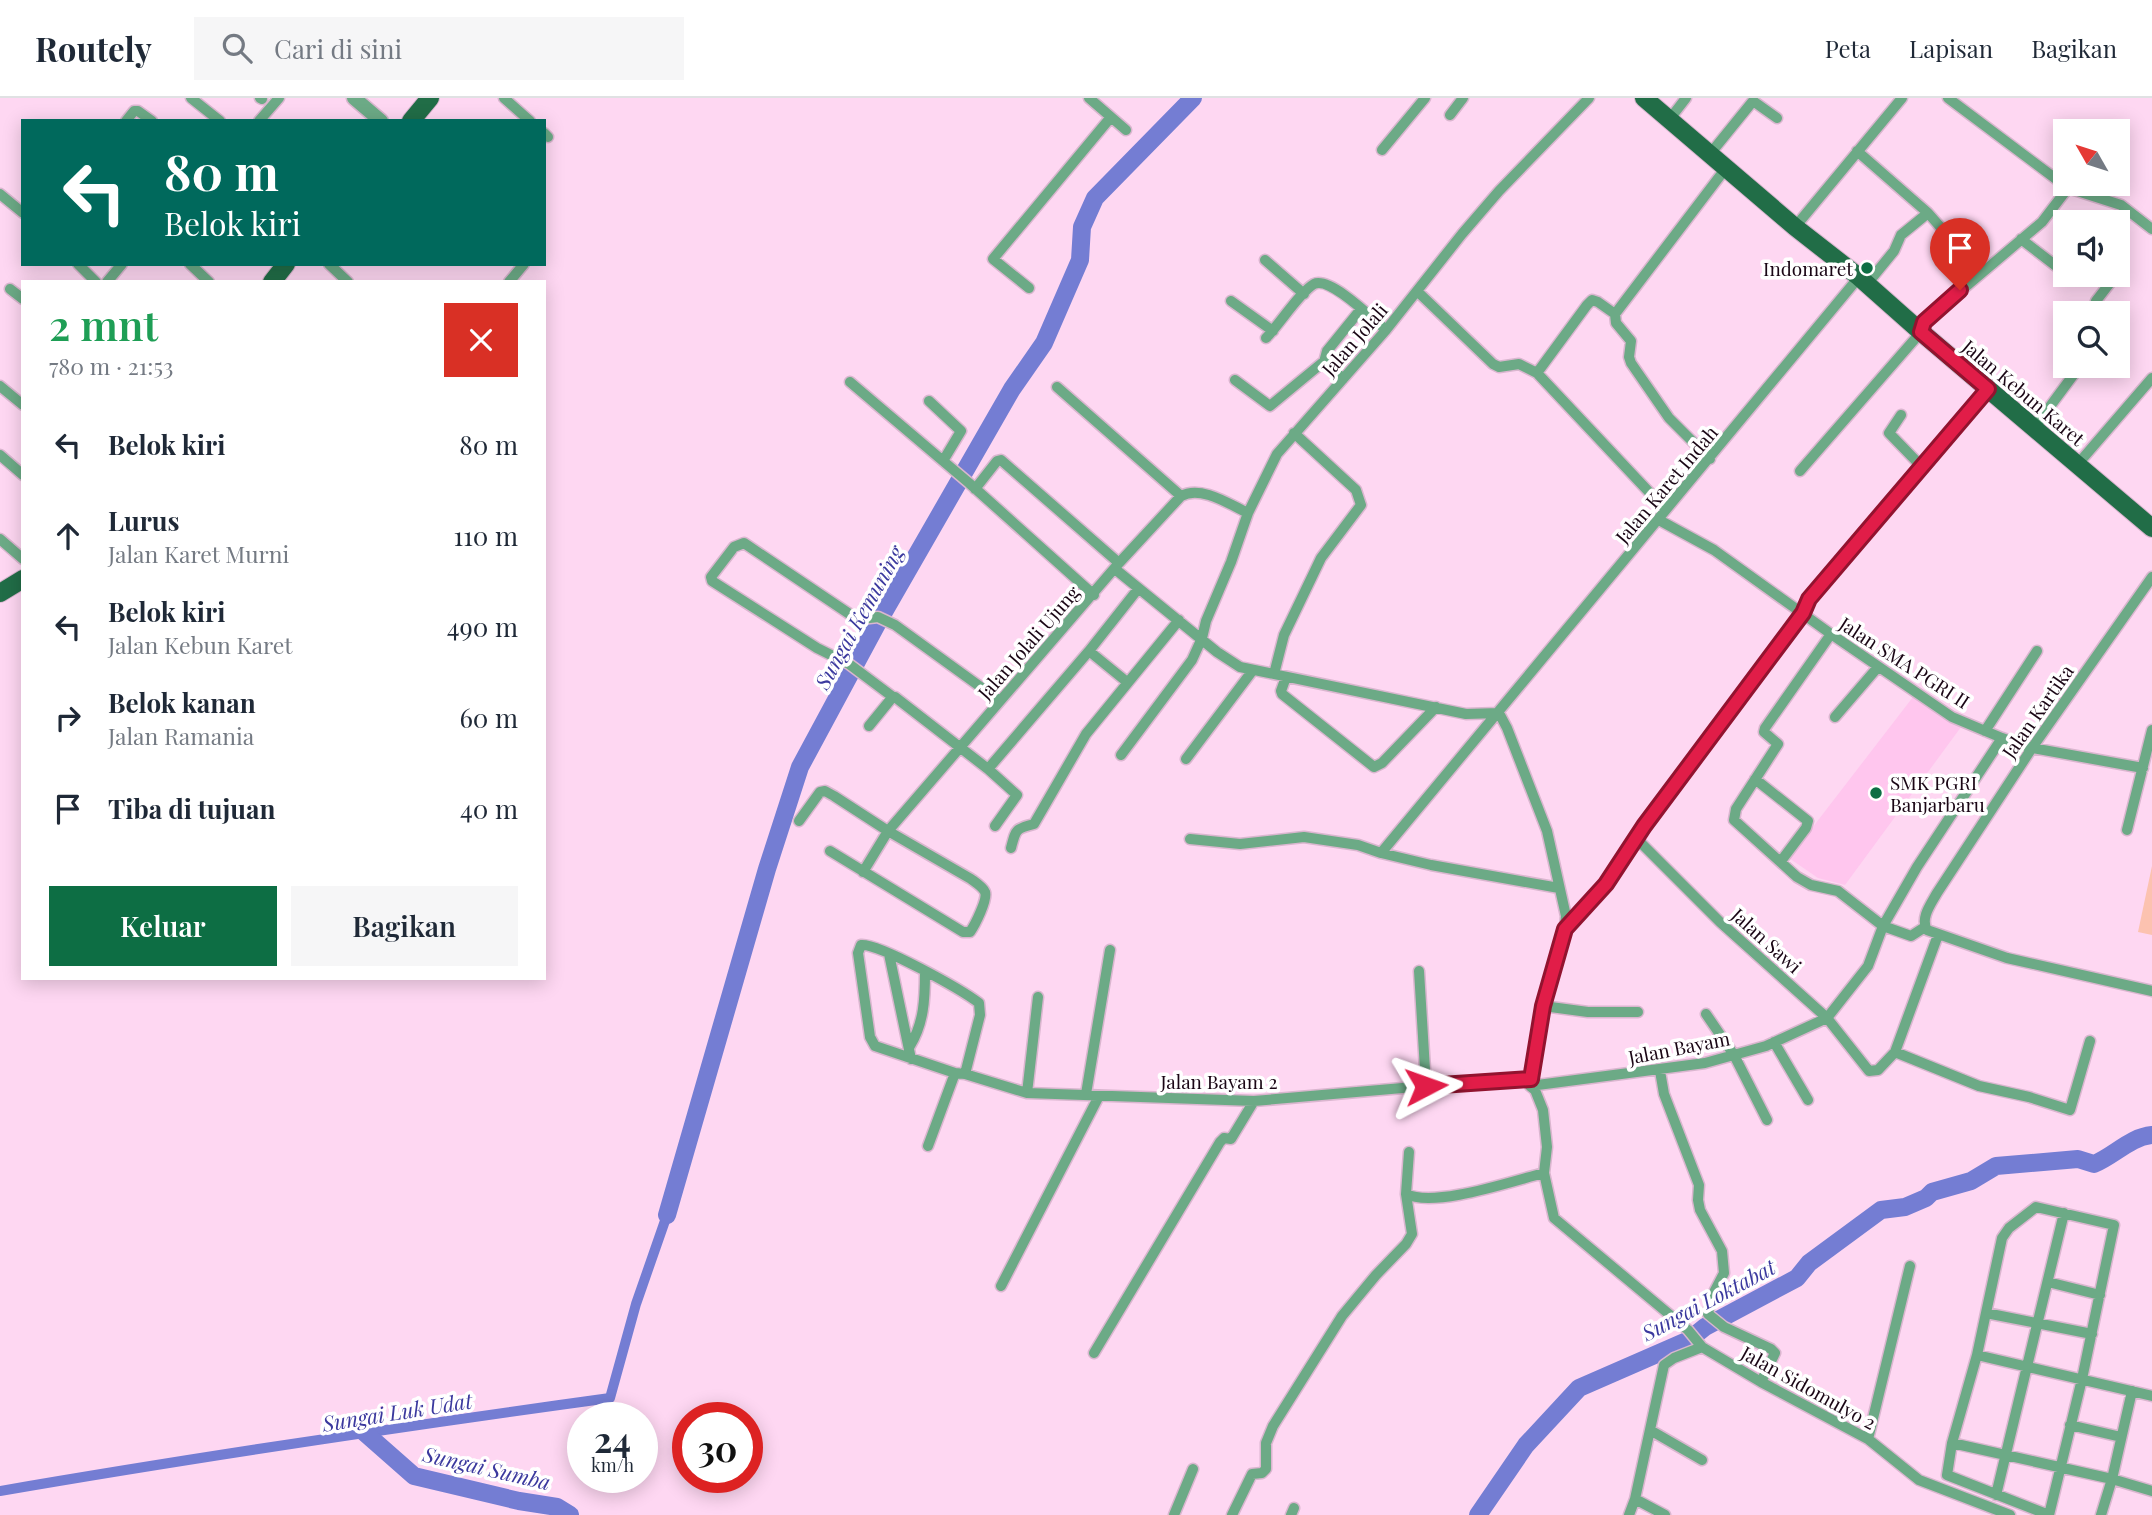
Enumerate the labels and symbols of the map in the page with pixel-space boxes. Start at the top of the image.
north arrow [2053,119,2130,196]
pin [1930,218,1990,290]
place label: Indomaret [1763,255,1853,281]
marker: Indomaret [1859,260,1875,276]
street label: Jalan Jolali [1315,297,1393,382]
street label: Jalan Kebun Karet [1957,332,2091,451]
street label: Jalan Karet Indah [1608,420,1723,549]
water label: Sungai Kemuning [807,539,910,694]
street label: Jalan Jolali Ujung [971,579,1085,705]
street label: Jalan SMA PGRI II [1834,610,1975,714]
street label: Jalan Kartika [1995,659,2079,764]
place label: SMK PGRI Banjarbaru [1890,769,1985,817]
marker: SMK PGRI Banjarbaru [1868,785,1884,801]
street label: Jalan Sawi [1726,901,1808,979]
street label: Jalan Bayam [1625,1024,1732,1070]
position arrow [1389,1049,1463,1123]
street label: Jalan Bayam 2 [1159,1068,1278,1094]
water label: Sungai Loktabat [1635,1251,1781,1347]
street label: Jalan Sidomulyo 2 [1736,1339,1881,1435]
water label: Sungai Luk Udat [319,1385,475,1437]
speed limit sign: 30 [672,1402,763,1493]
water label: Sungai Sumba [420,1439,553,1495]

